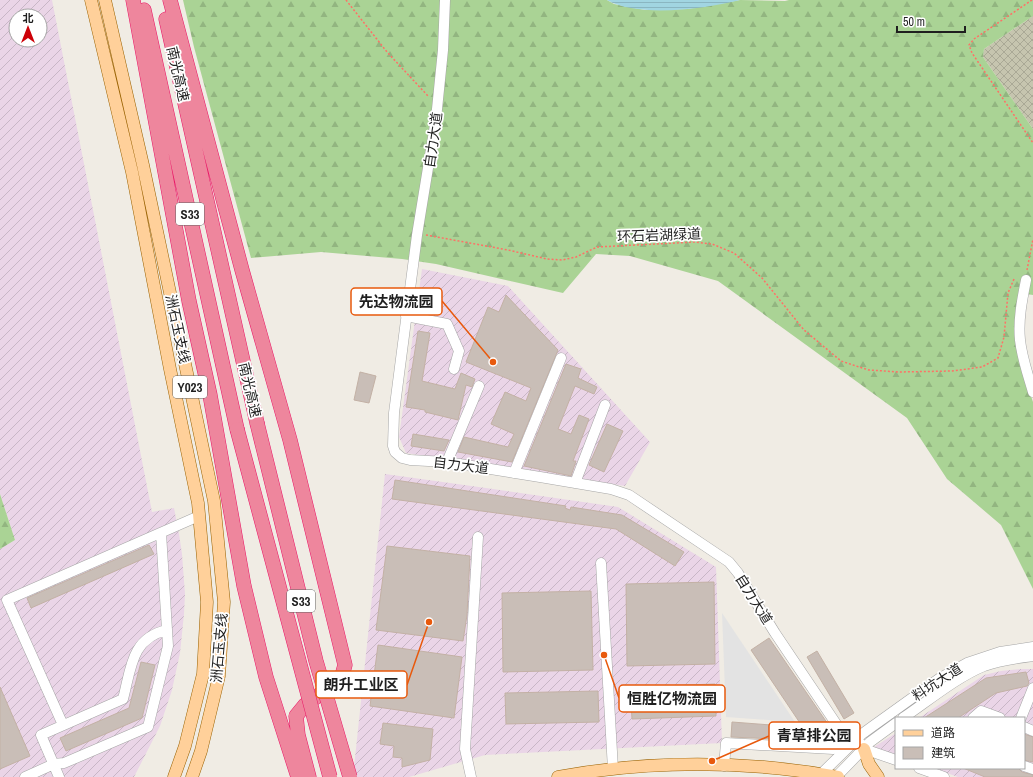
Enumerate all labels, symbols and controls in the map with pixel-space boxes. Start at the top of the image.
north arrow [8,8,48,48]
scale bar [897,8,965,34]
text: 北 [23,11,34,25]
text: 50 m [903,14,925,30]
street label: 南光高速 [163,45,193,103]
street label: 自力大道 [420,111,446,169]
road number: S33 [176,203,204,225]
street label: 环石岩湖绿道 [617,225,701,245]
callout: 先达物流园 [351,288,442,315]
text: 先达物流园 [358,291,434,312]
street label: 洲石玉支线 [162,293,194,365]
street label: 南光高速 [235,361,265,419]
road number: Y023 [173,376,207,398]
street label: 自力大道 [432,453,490,477]
street label: 自力大道 [732,570,776,628]
road number: S33 [287,590,315,612]
street label: 洲石玉支线 [207,612,231,684]
street label: 料坑大道 [909,659,965,705]
callout: 朗升工业区 [316,671,407,698]
text: 朗升工业区 [323,674,399,695]
callout: 恒胜亿物流园 [619,685,725,712]
text: 恒胜亿物流园 [627,688,717,709]
legend [895,717,1025,769]
callout: 青草排公园 [769,722,860,749]
text: 青草排公园 [776,725,852,746]
text: 道路 [931,725,955,741]
text: 建筑 [931,745,955,761]

